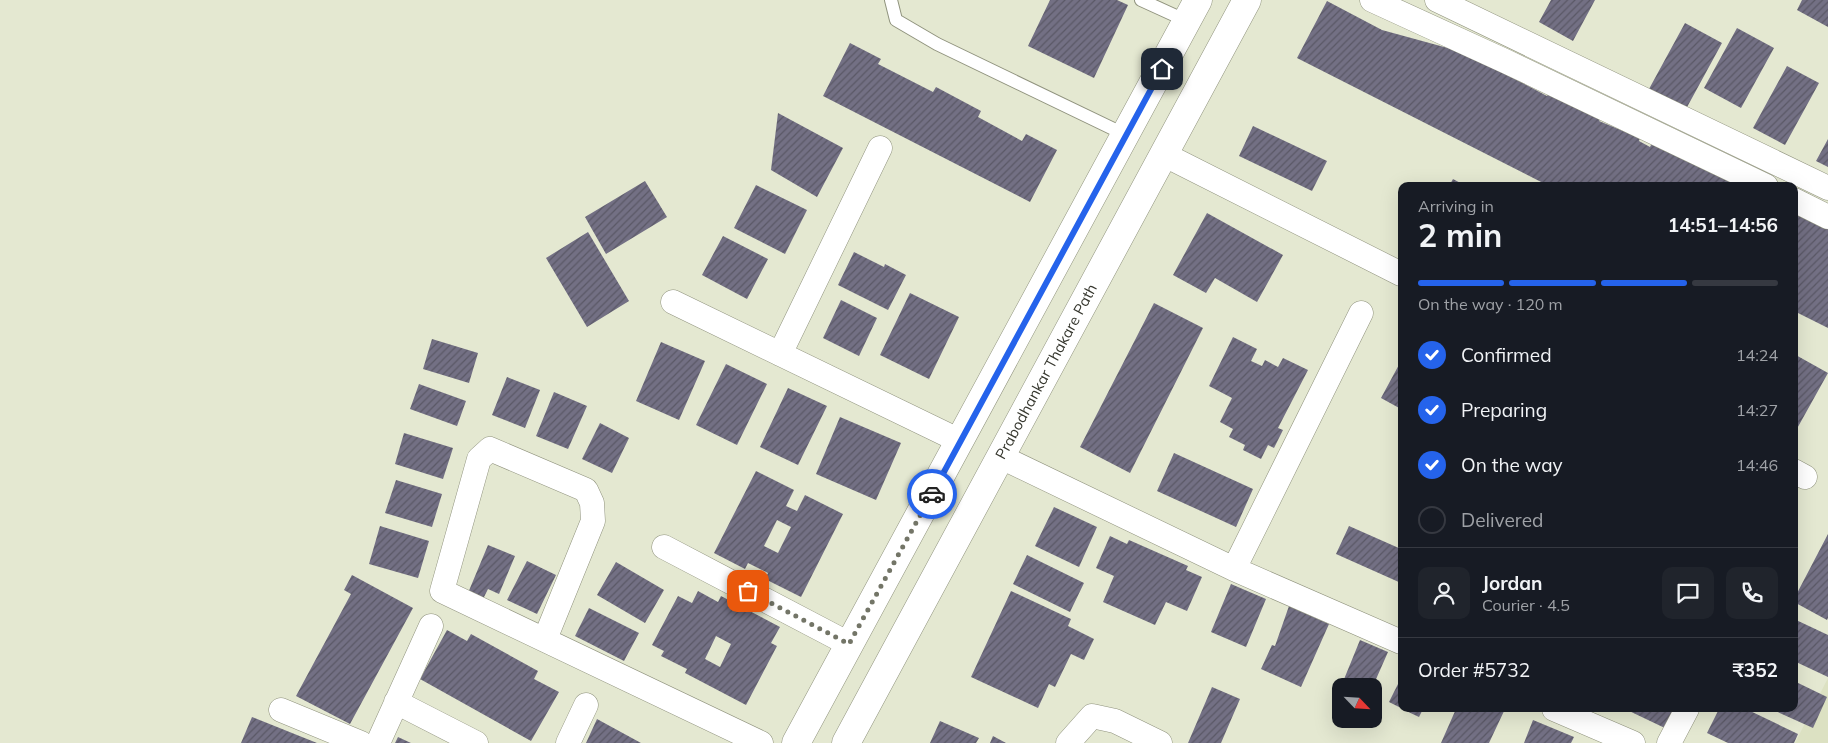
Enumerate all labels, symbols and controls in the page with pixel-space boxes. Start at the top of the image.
pin [1141,48,1183,90]
icon: home [1148,55,1176,83]
text: Arriving in [1418,196,1494,216]
text: 14:51–14:56 [1668,213,1778,237]
text: 2 min [1418,215,1502,255]
street label: Prabodhankar Thakare Path [991,280,1101,462]
text: On the way · 120 m [1418,294,1563,314]
icon: check [1418,341,1446,369]
text: Confirmed [1461,343,1552,367]
text: 14:24 [1736,345,1778,365]
icon: check [1418,396,1446,424]
text: Preparing [1461,398,1547,422]
text: 14:27 [1736,400,1778,420]
icon: check [1418,451,1446,479]
text: On the way [1461,453,1563,477]
text: 14:46 [1736,455,1778,475]
courier [907,469,957,519]
icon: car [918,480,946,508]
text: Delivered [1461,508,1543,532]
button: person [1418,567,1470,619]
button: chat [1662,567,1714,619]
button: phone [1726,567,1778,619]
pin [727,570,769,612]
text: Jordan [1482,571,1542,595]
icon: bag [734,577,762,605]
text: Courier · 4.5 [1482,595,1570,615]
text: Order #5732 [1418,658,1530,682]
text: ₹352 [1732,658,1778,682]
north arrow [1332,678,1382,728]
map controls [1332,678,1382,728]

